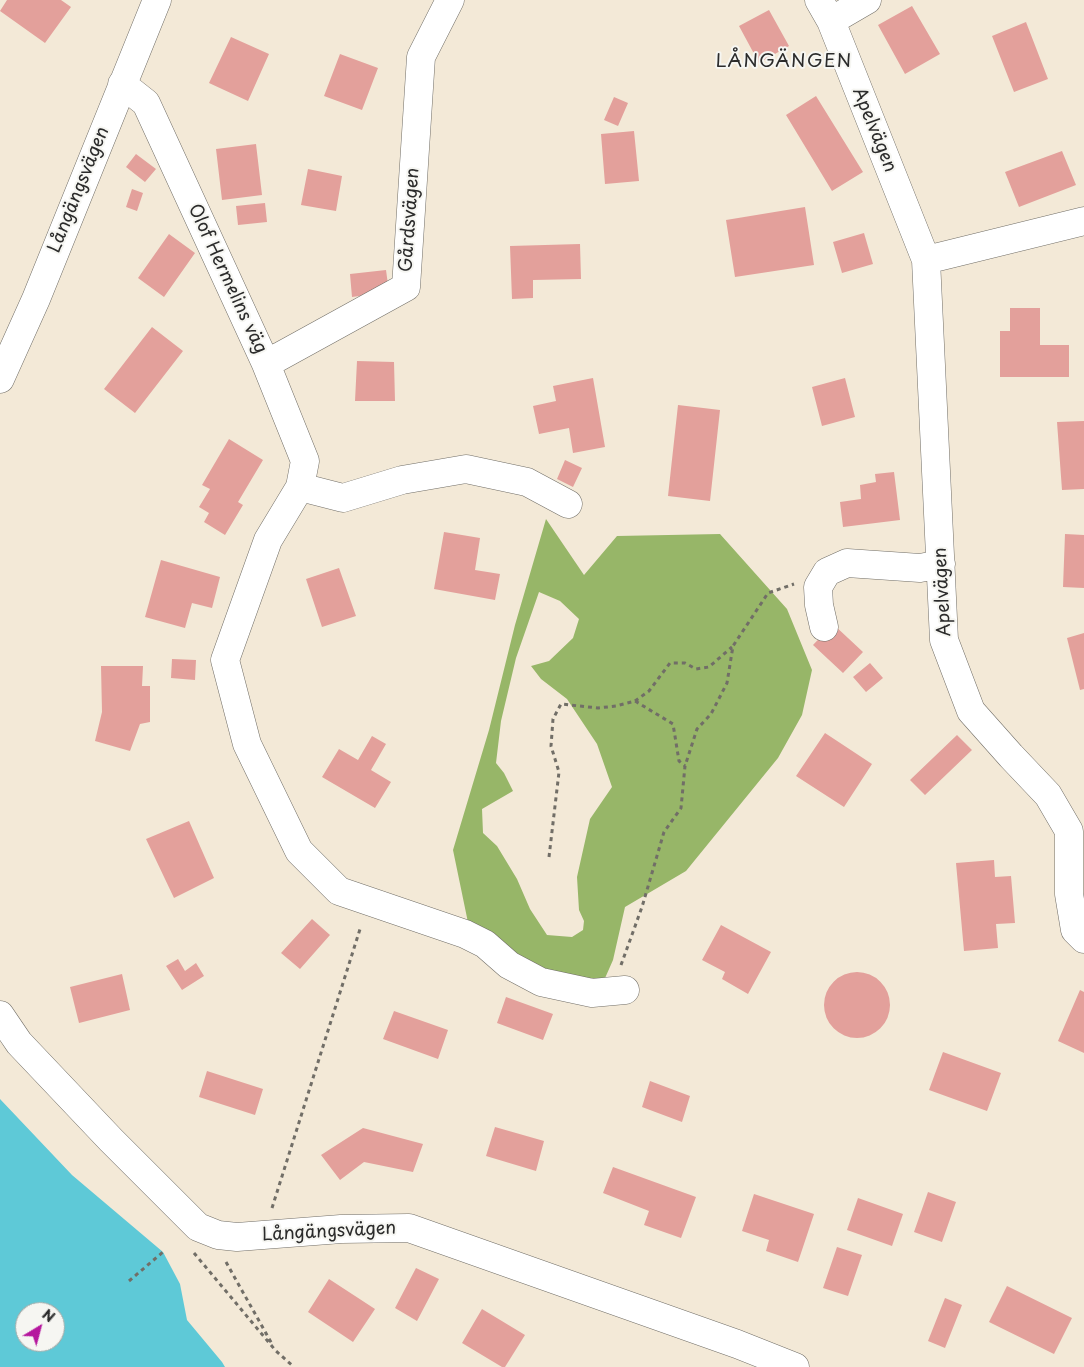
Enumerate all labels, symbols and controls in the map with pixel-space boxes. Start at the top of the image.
district label: LÅNGÄNGEN [714,51,854,73]
street label: Apelvägen [847,85,901,175]
street label: Långängsvägen [44,124,114,256]
street label: Gårdsvägen [396,167,424,273]
street label: Olof Hermelins väg [183,201,271,357]
street label: Apelvägen [930,547,956,637]
street label: Långängsvägen [261,1218,397,1246]
north arrow [15,1302,65,1352]
text: N [38,1304,59,1327]

